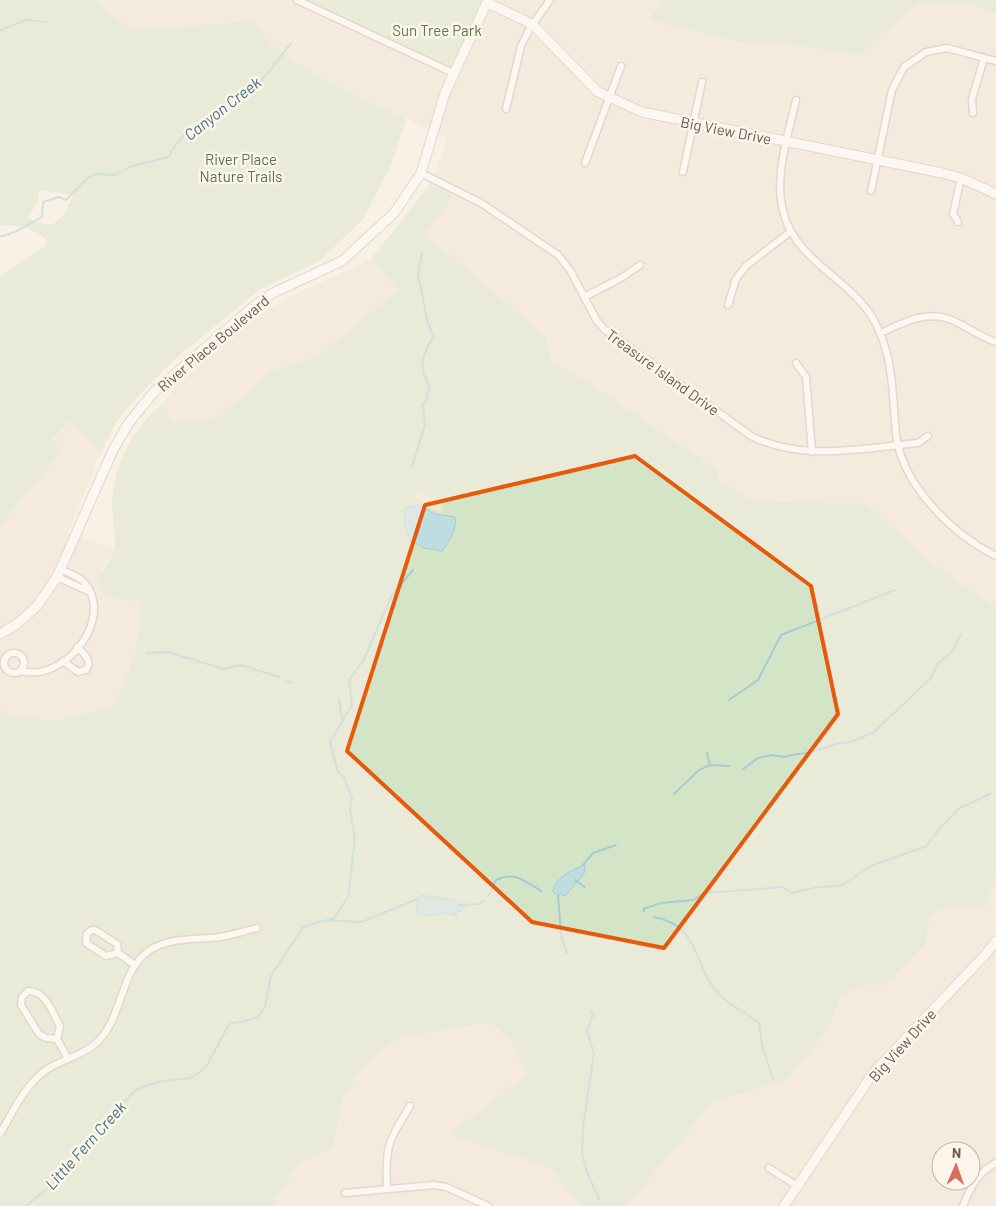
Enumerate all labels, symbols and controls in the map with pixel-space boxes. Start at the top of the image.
park label: Sun Tree Park [392,21,482,39]
water label: Canyon Creek [180,72,264,144]
street label: Big View Drive [679,112,773,148]
park label: River Place Nature Trails [200,150,282,185]
street label: River Place Boulevard [154,291,272,395]
street label: Treasure Island Drive [603,325,723,419]
street label: Big View Drive [865,1005,939,1085]
water label: Little Fern Creek [41,1097,130,1193]
north arrow [931,1141,981,1191]
text: N [952,1144,961,1161]

